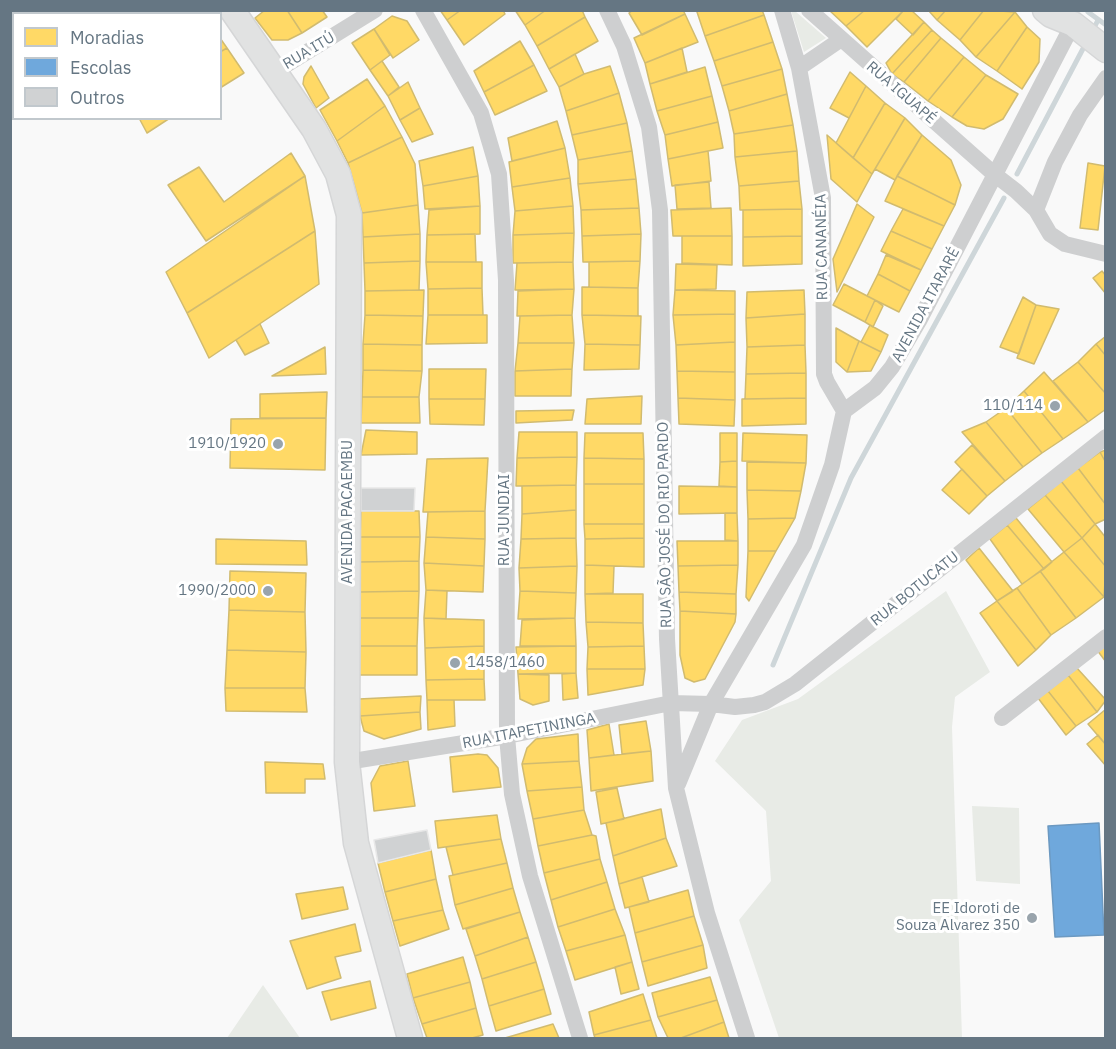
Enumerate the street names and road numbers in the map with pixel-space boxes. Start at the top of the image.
street label: RUA ITÚ [280,29,338,73]
street label: RUA IGUAPÉ [862,58,940,128]
street label: RUA CANANÉIA [812,194,832,300]
street label: AVENIDA ITARARÉ [888,245,964,365]
street label: RUA SÃO JOSÉ DO RIO PARDO [654,422,676,628]
street label: AVENIDA PACAEMBU [339,440,357,584]
street label: RUA JUNDIAI [496,474,514,566]
street label: RUA BOTUCATU [867,548,963,630]
street label: RUA ITAPETININGA [461,709,597,753]

